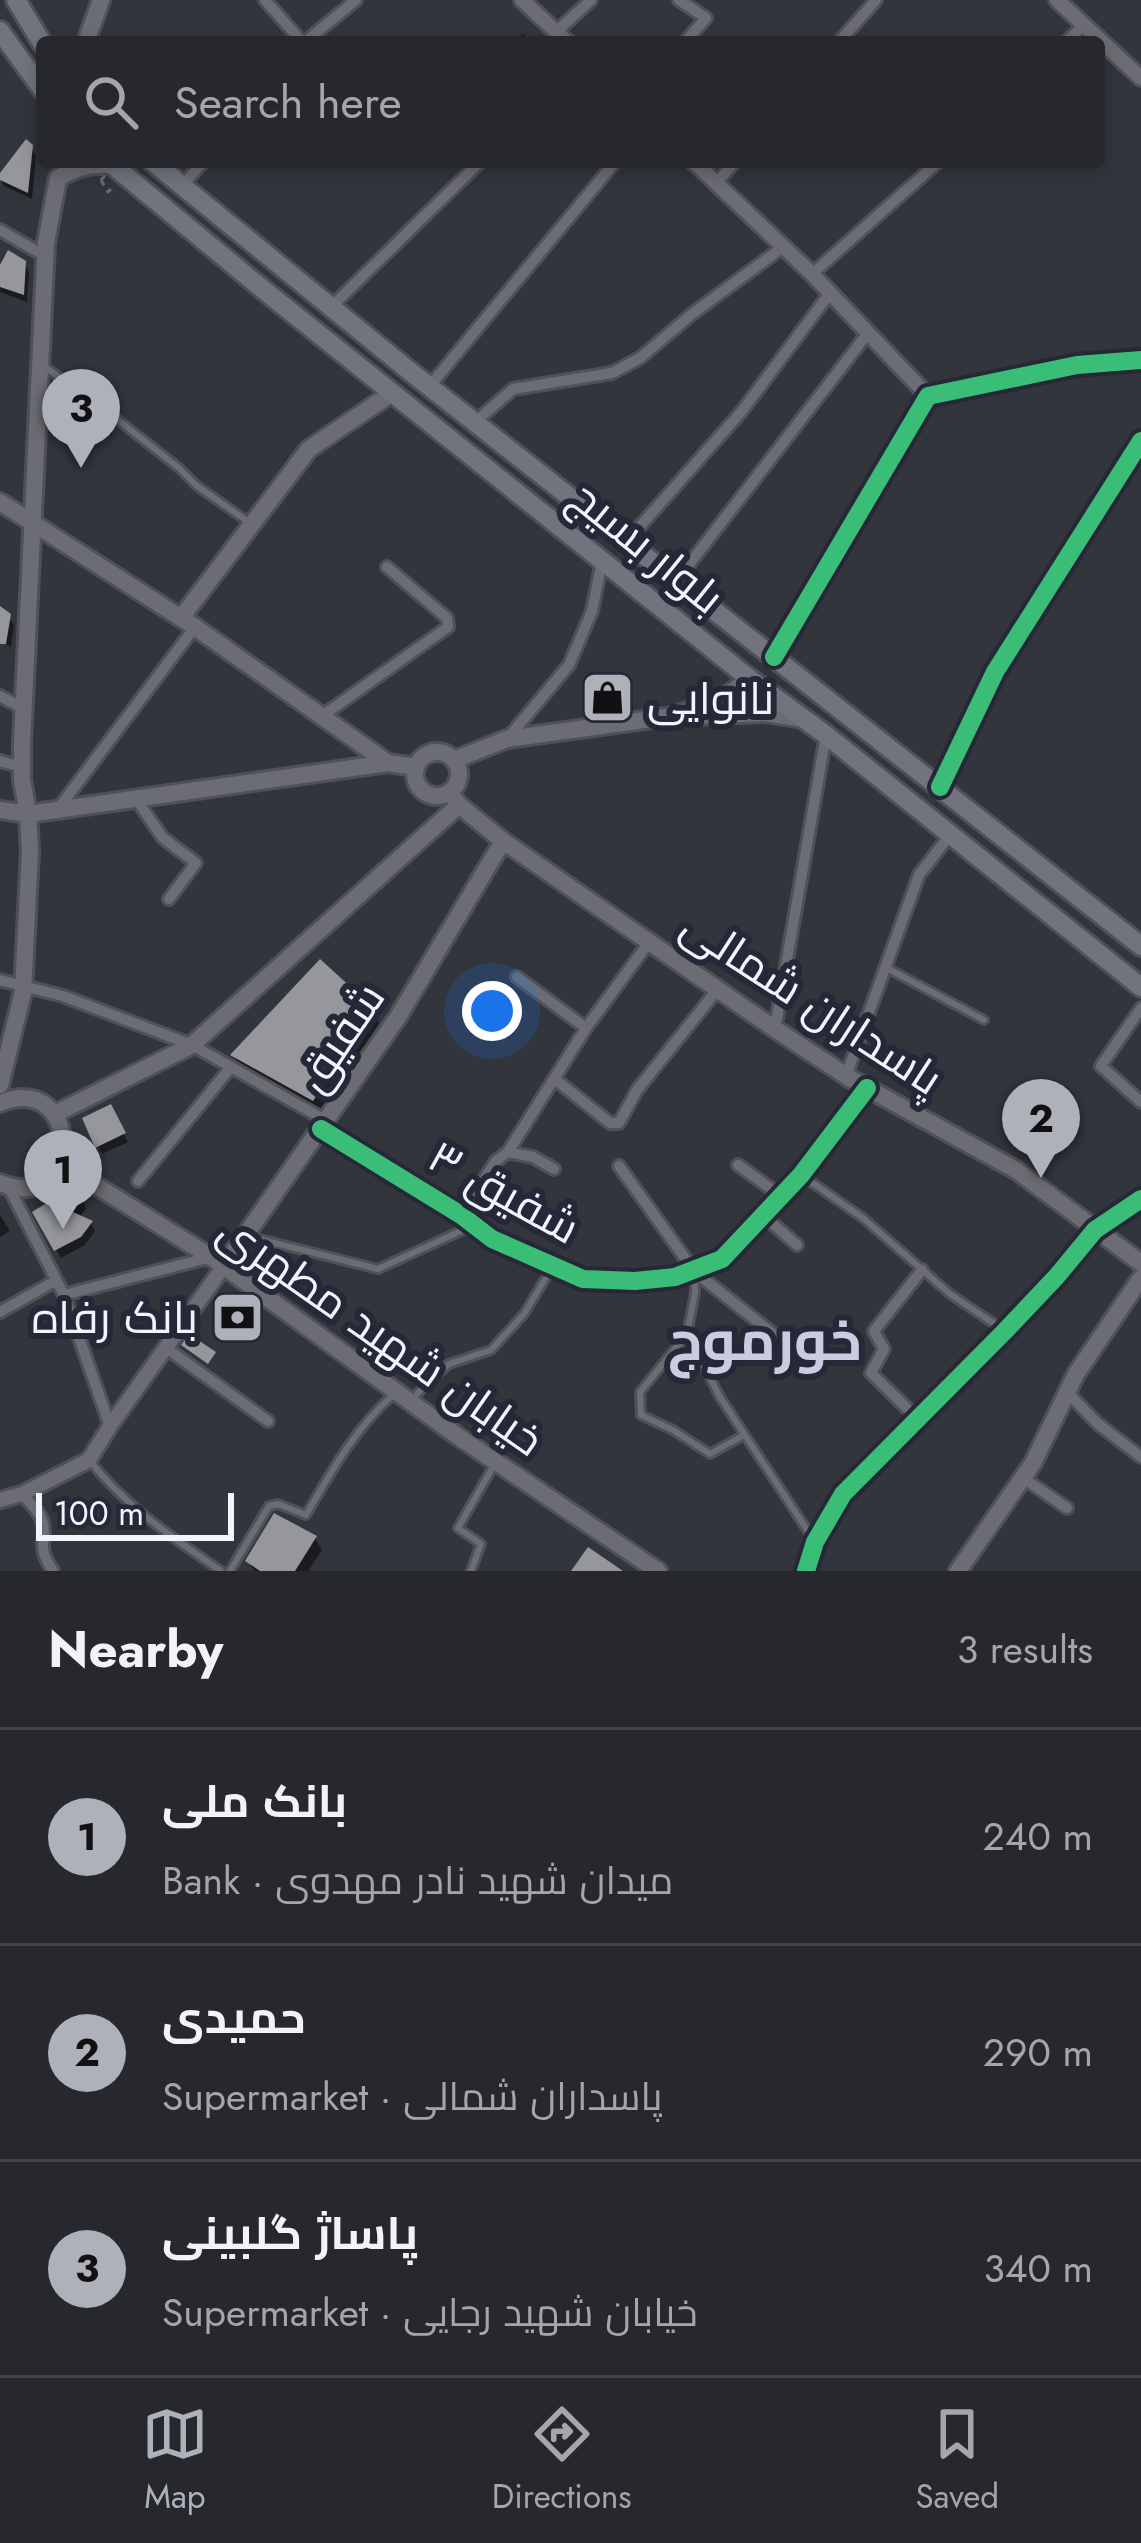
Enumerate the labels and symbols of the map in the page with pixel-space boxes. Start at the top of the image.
pin: 3 [42,369,120,468]
street label: بلوار بسیج [556,465,738,629]
place label: نانوایی [647,666,774,731]
shop icon: نانوایی [580,670,636,726]
street label: پاسداران شمالی [669,893,955,1111]
street label: شفیق [280,969,400,1105]
your location [462,981,522,1041]
pin: 2 [1002,1079,1080,1178]
street label: شفیق ۳ [417,1124,591,1260]
pin: 1 [24,1130,102,1229]
street label: خیابان شهید مطهری [205,1198,557,1472]
place label: بانک رفاه [32,1285,198,1350]
bank icon: بانک رفاه [209,1289,265,1345]
district label: خورموج [668,1299,862,1381]
scale bar [36,1487,234,1540]

